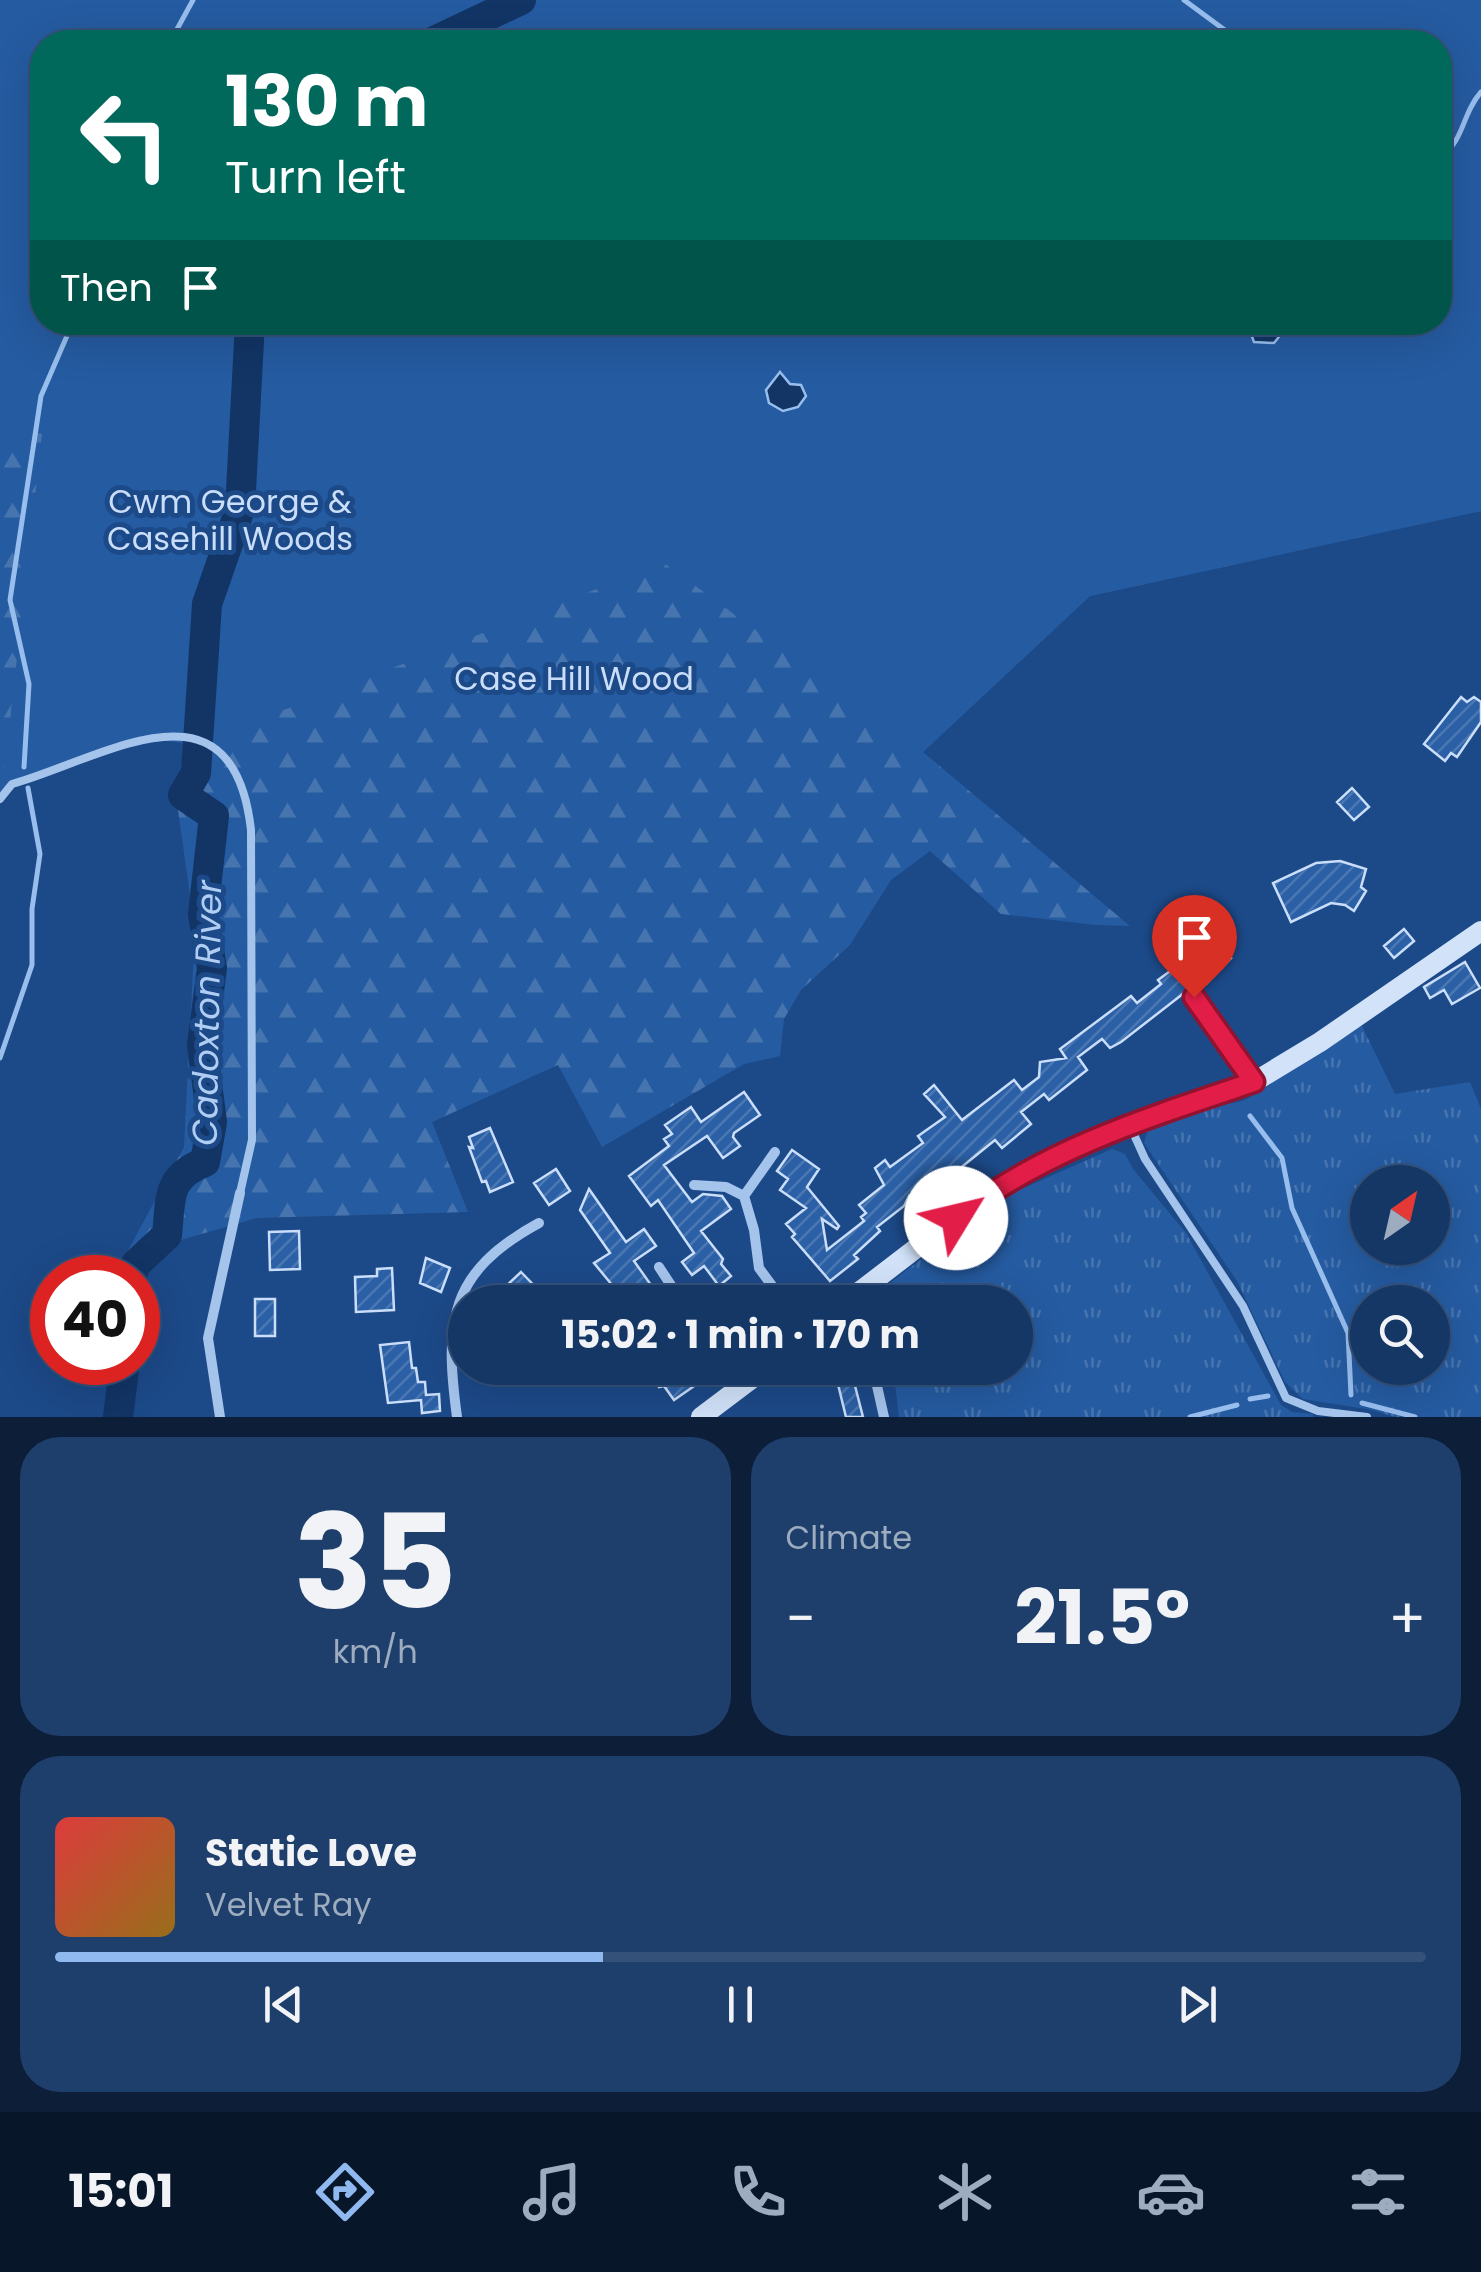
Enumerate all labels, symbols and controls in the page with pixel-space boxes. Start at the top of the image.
text: 130 m [225,52,428,151]
icon: left [60,70,190,200]
text: Turn left [225,146,406,209]
icon: arrive [173,260,228,315]
text: Then [60,261,153,314]
park label: Cwm George & Casehill Woods [107,479,353,561]
park label: Case Hill Wood [454,656,694,701]
water label: Cadoxton River [180,879,233,1146]
pin [1152,895,1237,998]
icon: arrive [1167,910,1222,965]
north arrow [1350,1165,1450,1265]
map controls [1350,1165,1450,1385]
position arrow [904,1166,1008,1270]
speed limit sign: 40 [30,1255,160,1385]
button: search [1350,1285,1450,1385]
text: 15:02 · 1 min · 170 m [561,1308,920,1361]
text: 35 [294,1471,457,1654]
text: Climate [786,1515,912,1560]
text: 21.5° [1014,1565,1190,1670]
text: − [786,1580,816,1657]
text: + [1388,1580,1426,1657]
text: km/h [333,1629,418,1674]
text: Static Love [205,1826,417,1879]
text: Velvet Ray [205,1882,371,1927]
icon: previous [256,1977,311,2032]
icon: pause [713,1977,768,2032]
icon: next [1170,1977,1225,2032]
icon: directions [310,2157,380,2227]
icon: music [517,2157,587,2227]
icon: phone [723,2157,793,2227]
icon: climate [930,2157,1000,2227]
icon: car [1136,2157,1206,2227]
icon: filters [1343,2157,1413,2227]
text: 15:01 [68,2160,173,2223]

